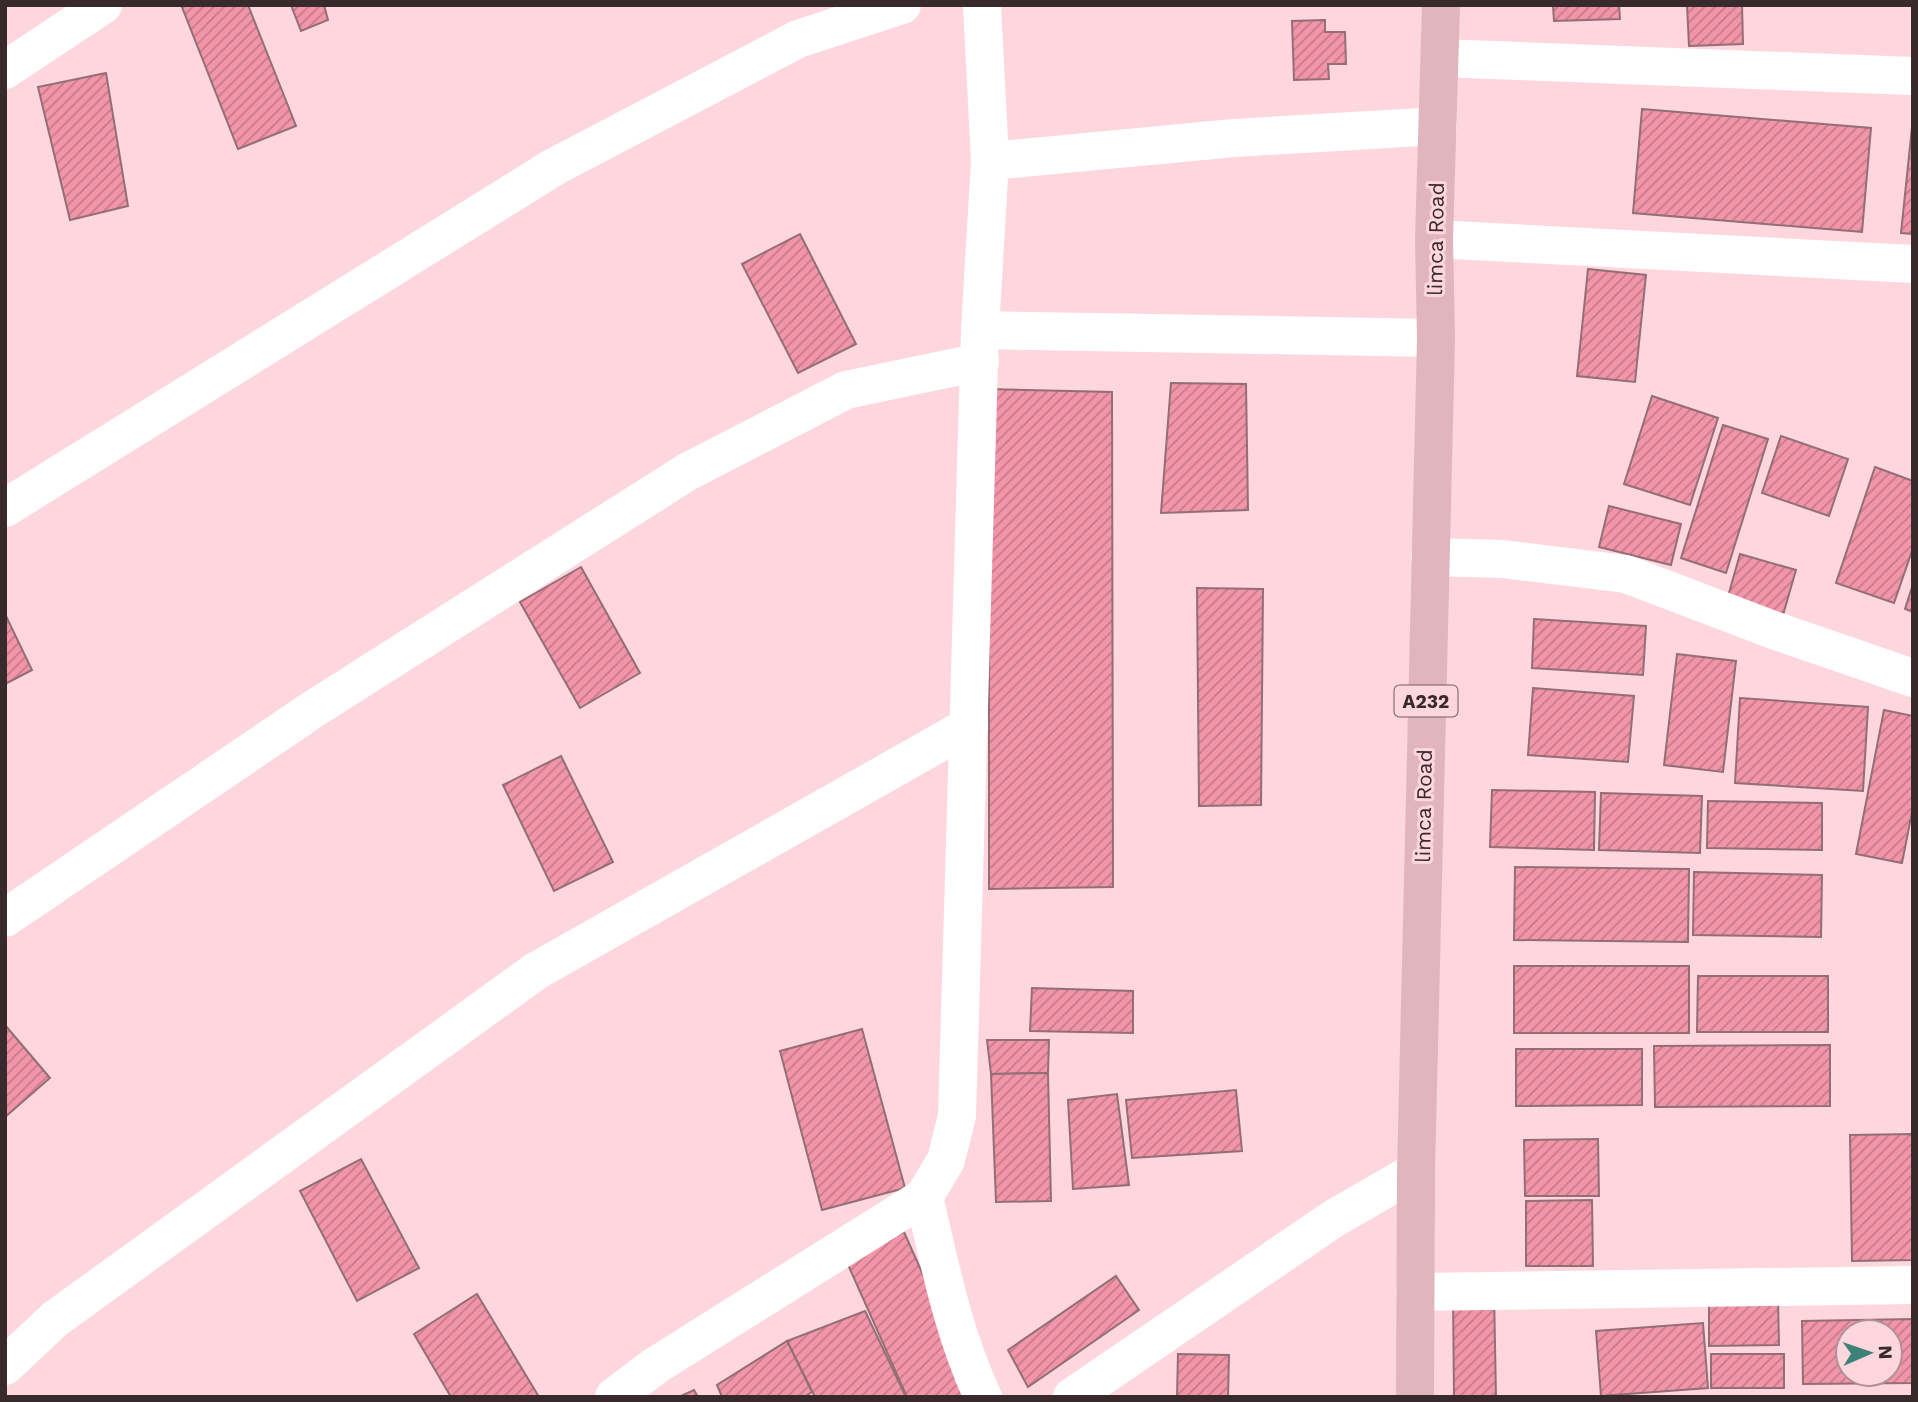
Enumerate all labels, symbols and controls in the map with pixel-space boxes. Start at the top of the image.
street label: limca Road [1422,182,1449,296]
road number: A232 [1394,686,1458,716]
street label: limca Road [1410,749,1437,863]
north arrow [1834,1318,1904,1388]
text: N [1874,1345,1897,1360]

